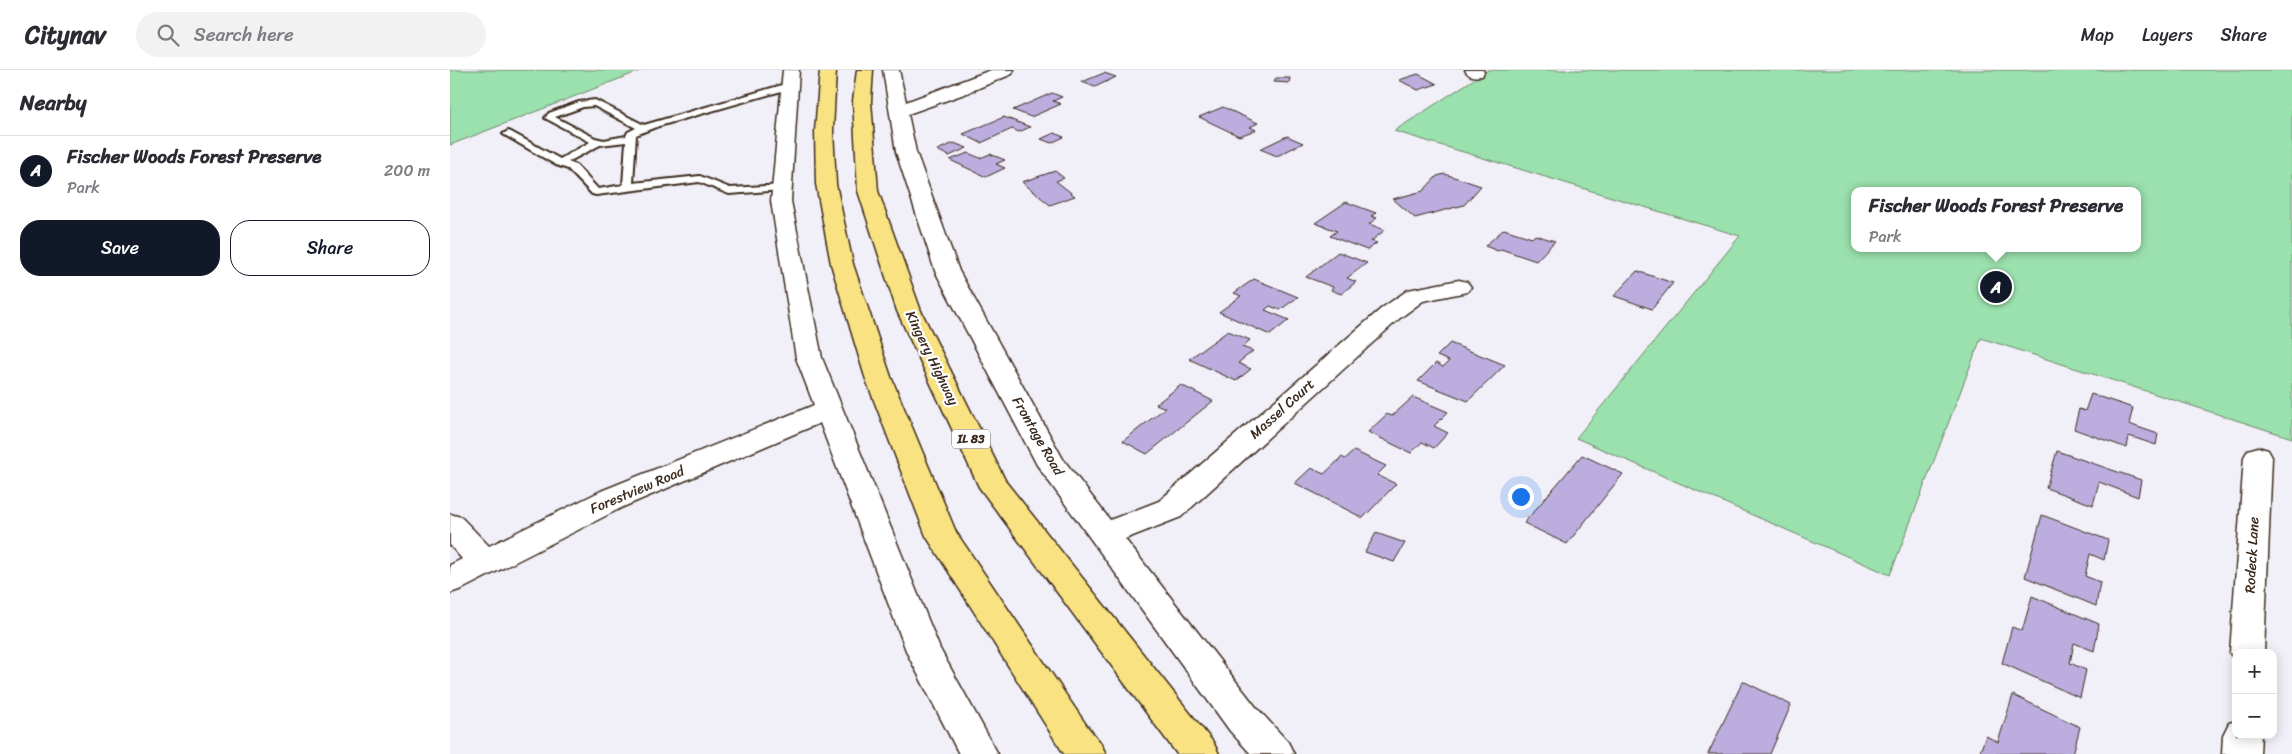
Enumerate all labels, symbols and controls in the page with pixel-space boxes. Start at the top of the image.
search box [136,12,486,57]
text: Citynav [25,14,106,56]
text: Search here [194,18,294,51]
text: Map [2081,19,2114,51]
text: Layers [2142,19,2193,51]
text: Share [2221,19,2267,51]
icon: search [154,21,182,49]
text: Nearby [20,84,86,122]
text: Fischer Woods Forest Preserve [67,140,321,173]
text: A [31,156,41,185]
text: 200 m [384,156,430,185]
text: Park [67,173,100,202]
popup [1851,187,2141,252]
text: Fischer Woods Forest Preserve [1869,189,2123,222]
button: Save [20,220,220,276]
button: Share [230,220,430,276]
text: Park [1869,222,1902,251]
pin: A [1980,268,2012,306]
street label: Kingery Highway [898,306,966,410]
street label: Massel Court [1243,373,1321,445]
street label: Frontage Road [1005,392,1072,482]
road number: IL 83 [952,429,990,448]
street label: Forestview Road [586,458,690,521]
your location [1508,484,1534,510]
street label: Rodeck Lane [2238,516,2266,594]
map controls [2232,649,2277,739]
button: + [2232,649,2277,694]
button: − [2232,694,2277,739]

